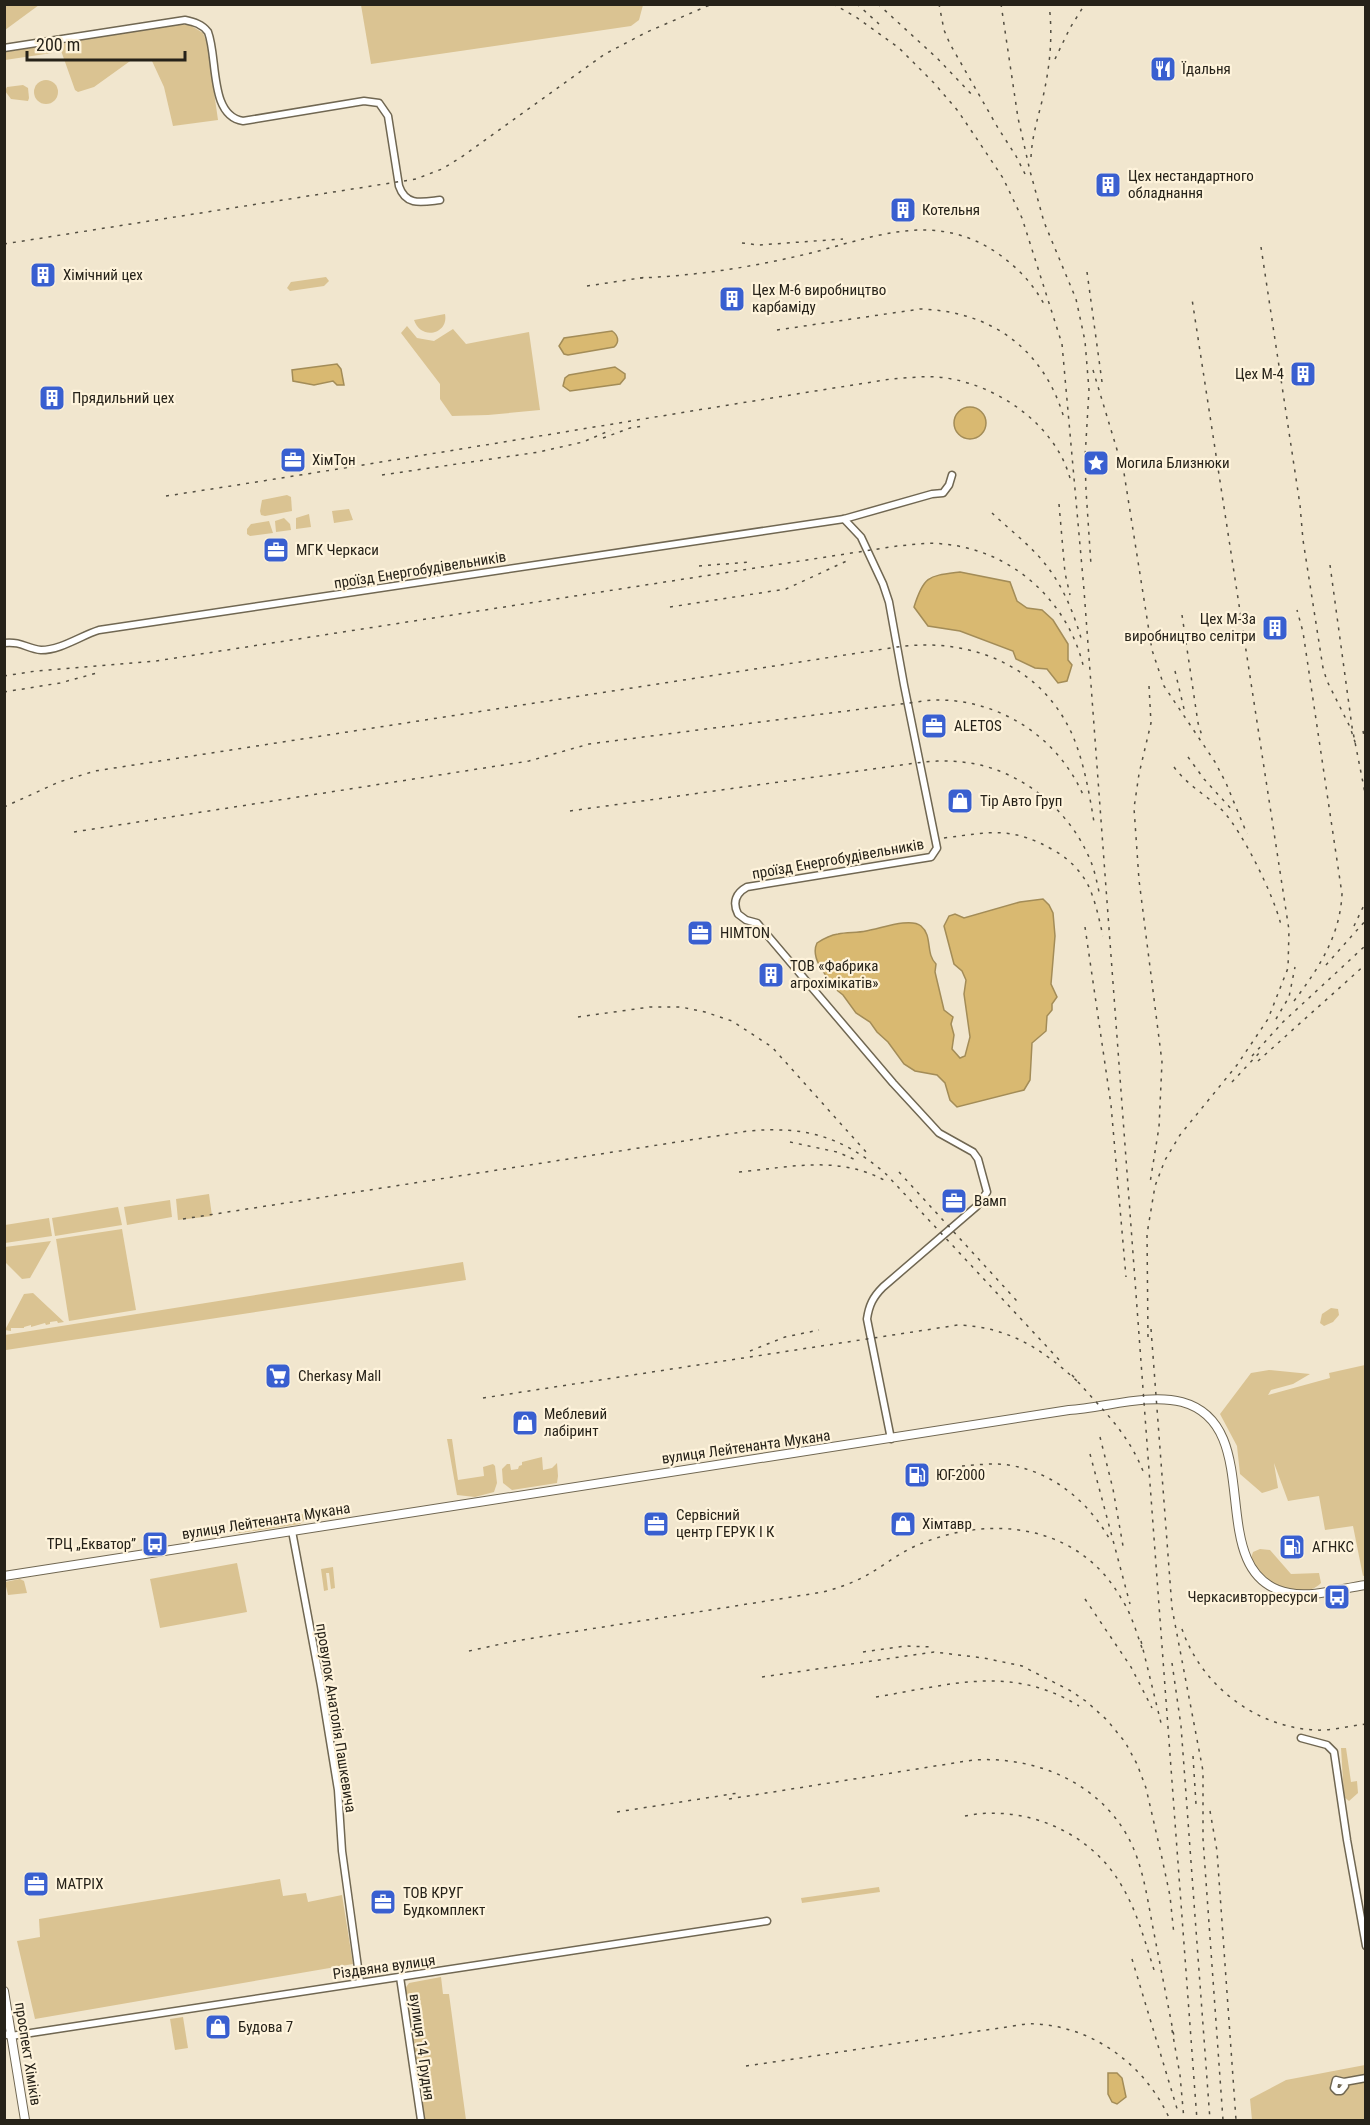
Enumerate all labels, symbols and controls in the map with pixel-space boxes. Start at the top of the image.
scale bar [27,24,184,62]
text: 200 m [36,34,80,55]
restaurant icon: Їдальня [1148,54,1178,84]
place label: Їдальня [1181,60,1231,78]
place label: Цех нестандартного обладнання [1128,167,1254,202]
building icon: Цех нестандартного обладнання [1093,170,1123,200]
building icon: Котельня [888,195,918,225]
place label: Котельня [922,201,980,219]
building icon: Хімічний цех [28,260,58,290]
place label: Хімічний цех [63,266,143,284]
place label: Цех М-6 виробництво карбаміду [752,281,886,316]
building icon: Цех М-6 виробництво карбаміду [717,284,747,314]
building icon: Цех М-4 [1288,359,1318,389]
place label: Цех М-4 [1235,365,1284,383]
building icon: Прядильний цех [37,383,67,413]
place label: Прядильний цех [72,389,175,407]
office icon: ХімТон [278,445,308,475]
place icon: Могила Близнюки [1081,448,1111,478]
place label: ХімТон [312,451,356,469]
place label: Могила Близнюки [1116,454,1230,472]
office icon: МГК Черкаси [261,535,291,565]
place label: МГК Черкаси [296,541,379,559]
street label: проїзд Енергобудівельників [333,547,507,593]
place label: Цех М-3а виробництво селітри [1124,610,1256,645]
building icon: Цех М-3а виробництво селітри [1260,613,1290,643]
office icon: ALETOS [919,711,949,741]
place label: ALETOS [954,717,1002,735]
shop icon: Тір Авто Груп [945,786,975,816]
place label: Тір Авто Груп [980,792,1062,810]
street label: проїзд Енергобудівельників [751,835,925,883]
office icon: HIMTON [685,918,715,948]
place label: HIMTON [720,924,770,942]
place label: ТОВ «Фабрика агрохімікатів» [790,957,879,992]
building icon: ТОВ «Фабрика агрохімікатів» [756,960,786,990]
office icon: Вамп [939,1186,969,1216]
place label: Вамп [974,1192,1007,1210]
supermarket icon: Cherkasy Mall [263,1361,293,1391]
place label: Cherkasy Mall [298,1367,381,1385]
place label: Меблевий лабіринт [544,1405,607,1440]
shop icon: Меблевий лабіринт [510,1408,540,1438]
street label: вулиця Лейтенанта Мукана [660,1426,832,1468]
fuel station icon: ЮГ-2000 [902,1460,932,1490]
place label: ЮГ-2000 [936,1466,985,1484]
street label: вулиця Лейтенанта Мукана [181,1499,351,1543]
place label: Сервісний центр ГЕРУК І К [676,1506,775,1541]
office icon: Сервісний центр ГЕРУК І К [641,1509,671,1539]
shop icon: Хімтавр [888,1509,918,1539]
place label: Хімтавр [922,1515,972,1533]
bus stop icon: ТРЦ „Екватор” [140,1529,170,1559]
fuel station icon: АГНКС [1277,1532,1307,1562]
place label: ТРЦ „Екватор” [47,1535,136,1553]
place label: АГНКС [1312,1538,1354,1556]
bus stop icon: Черкасивторресурси [1322,1582,1352,1612]
place label: Черкасивторресурси [1188,1588,1318,1606]
street label: провулок Анатолія Пашкевича [312,1622,360,1814]
office icon: МАТРІХ [21,1869,51,1899]
place label: МАТРІХ [56,1875,103,1893]
place label: ТОВ КРУГ Будкомплект [403,1884,485,1919]
office icon: ТОВ КРУГ Будкомплект [368,1887,398,1917]
street label: Різдвяна вулиця [332,1951,436,1983]
street label: вулиця 14 Грудня [406,1993,438,2101]
street label: проспект Хіміків [11,2001,45,2107]
shop icon: Будова 7 [203,2012,233,2042]
place label: Будова 7 [238,2018,293,2036]

